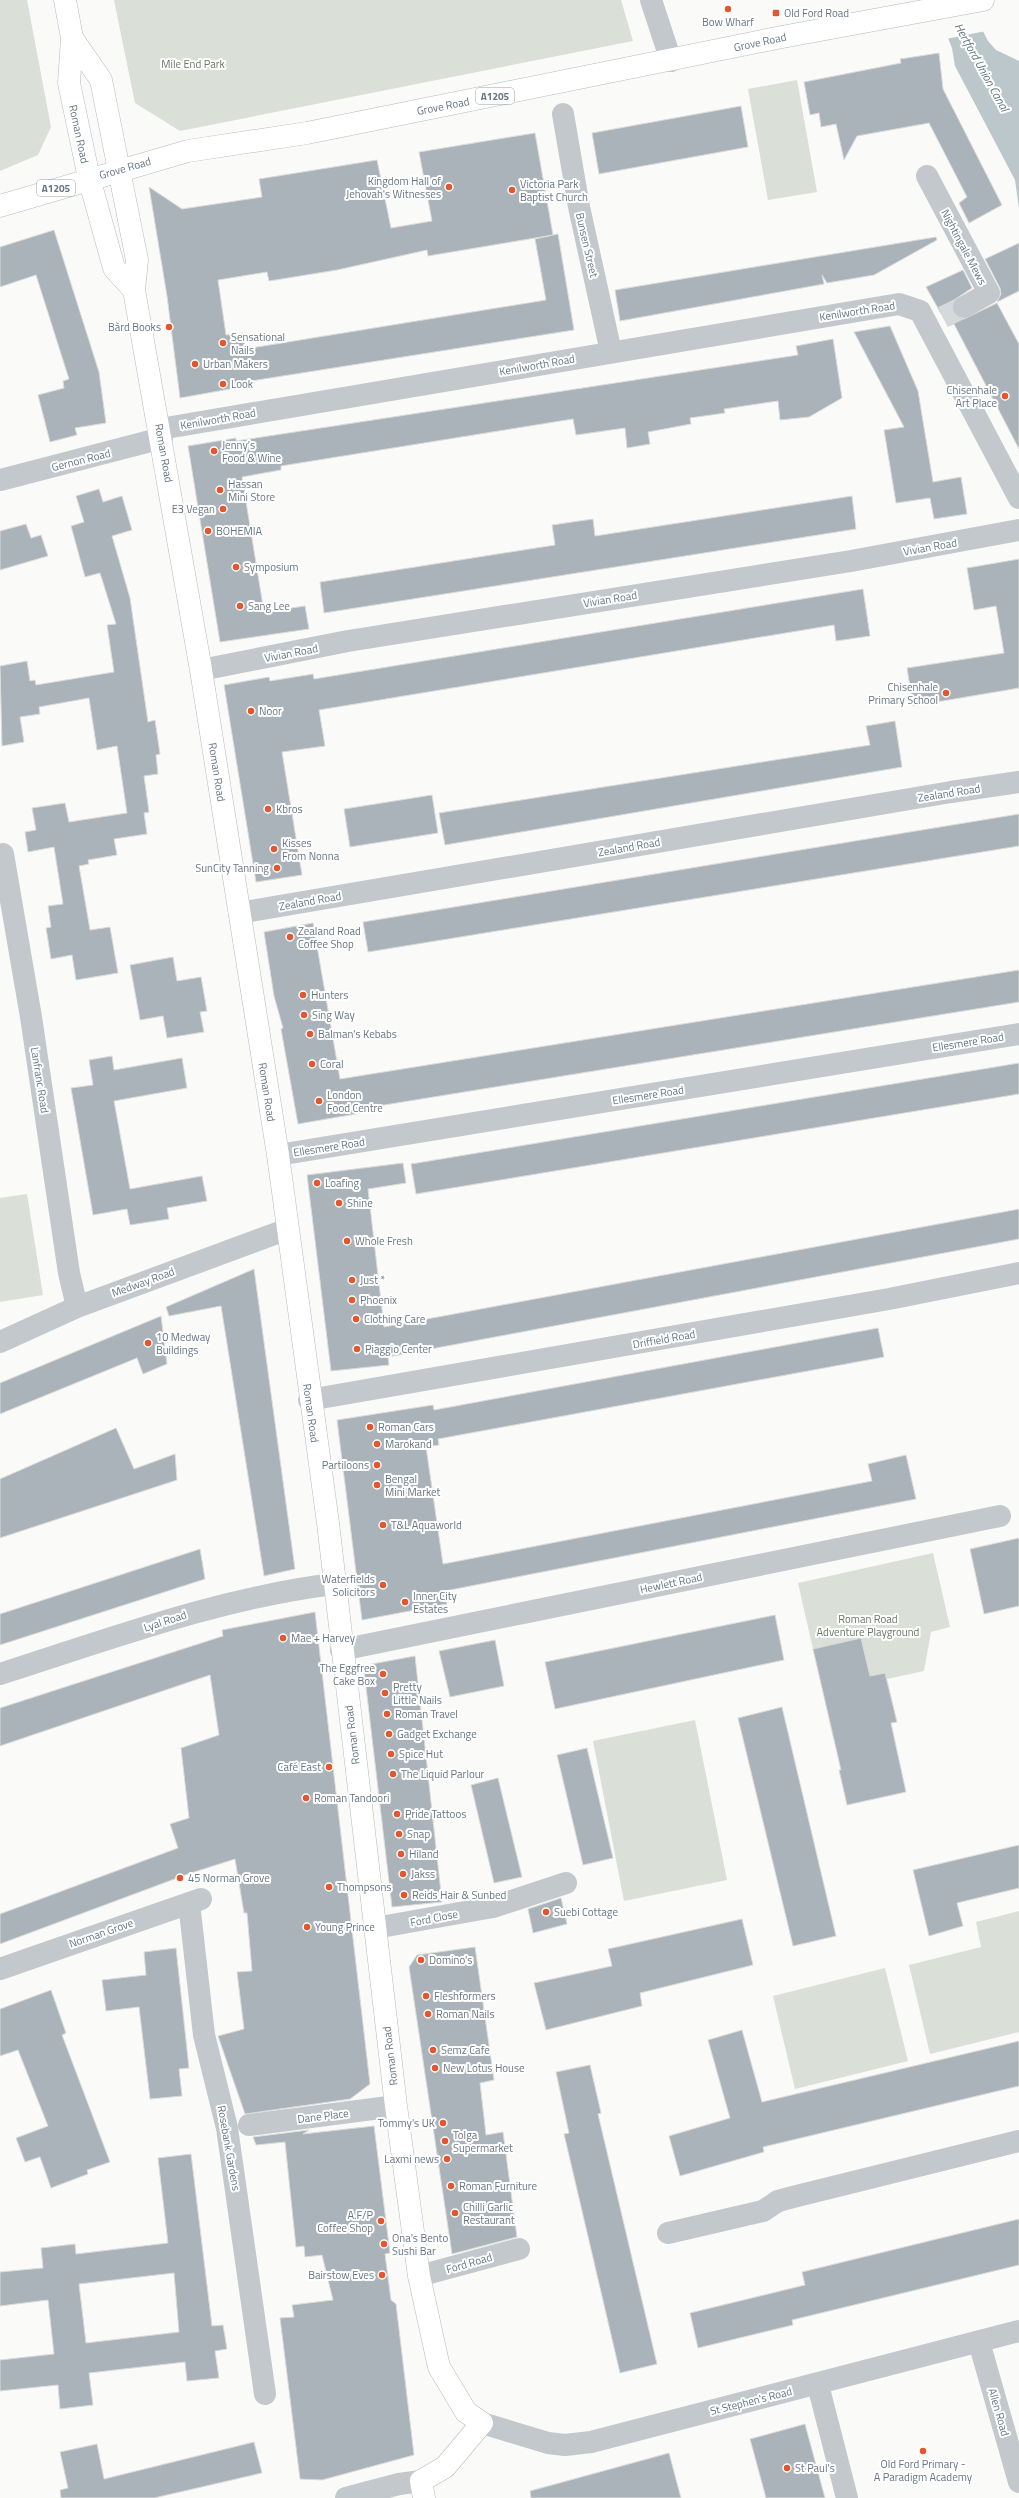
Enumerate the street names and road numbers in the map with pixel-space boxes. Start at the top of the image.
street label: Grove Road [732,29,788,55]
road number: A1205 [476,88,514,104]
street label: Grove Road [415,93,471,119]
street label: Roman Road [65,103,93,165]
street label: Grove Road [97,153,153,183]
road number: A1205 [37,180,75,196]
street label: Nightingale Mews [937,206,991,288]
street label: Bunsen Street [572,211,602,279]
street label: Kenilworth Road [818,297,896,325]
street label: Kenilworth Road [498,350,576,380]
street label: Kenilworth Road [179,404,257,434]
street label: Roman Road [151,422,177,484]
street label: Gernon Road [50,445,112,475]
street label: Vivian Road [902,534,958,560]
street label: Vivian Road [582,587,638,611]
street label: Vivian Road [263,640,319,666]
street label: Roman Road [204,741,230,803]
street label: Zealand Road [917,780,981,806]
street label: Zealand Road [597,834,662,860]
street label: Zealand Road [278,888,343,914]
street label: Ellesmere Road [931,1028,1005,1056]
street label: Lanfranc Road [27,1046,53,1114]
street label: Roman Road [254,1061,280,1123]
street label: Ellesmere Road [611,1081,685,1109]
street label: Ellesmere Road [292,1133,366,1161]
street label: Medway Road [109,1263,177,1301]
street label: Driffield Road [632,1326,697,1352]
street label: Roman Road [299,1383,323,1444]
street label: Hewlett Road [638,1569,704,1597]
street label: Lyal Road [141,1606,189,1635]
street label: Roman Road [340,1704,364,1765]
street label: Ford Close [409,1905,460,1930]
street label: Norman Grove [67,1914,136,1951]
street label: Roman Road [378,2025,402,2086]
street label: Rosebank Gardens [214,2104,244,2192]
street label: Dane Place [297,2105,350,2127]
street label: Ford Road [444,2249,494,2277]
street label: St Stephen's Road [708,2383,794,2419]
street label: Allen Road [985,2386,1014,2438]

